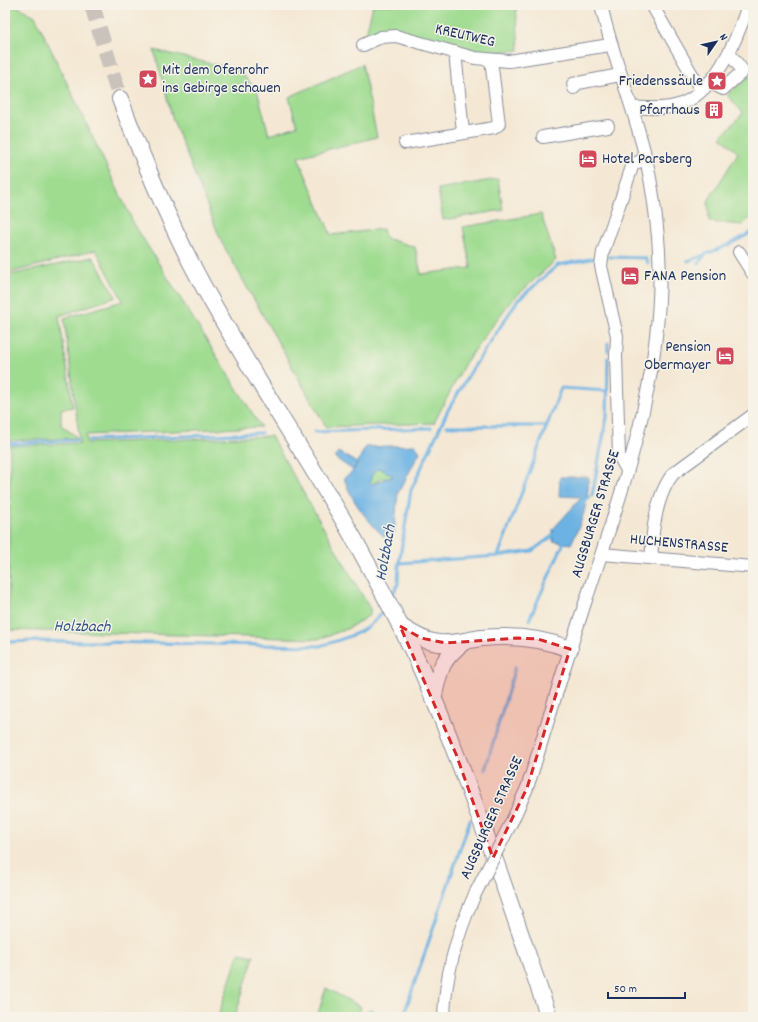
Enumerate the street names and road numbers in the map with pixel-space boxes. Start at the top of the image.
street label: KREUTWEG [433,18,497,54]
street label: AUGSBURGER STRASSE [566,446,627,581]
street label: HUCHENSTRASSE [629,528,730,560]
street label: AUGSBURGER STRASSE [454,752,530,883]

